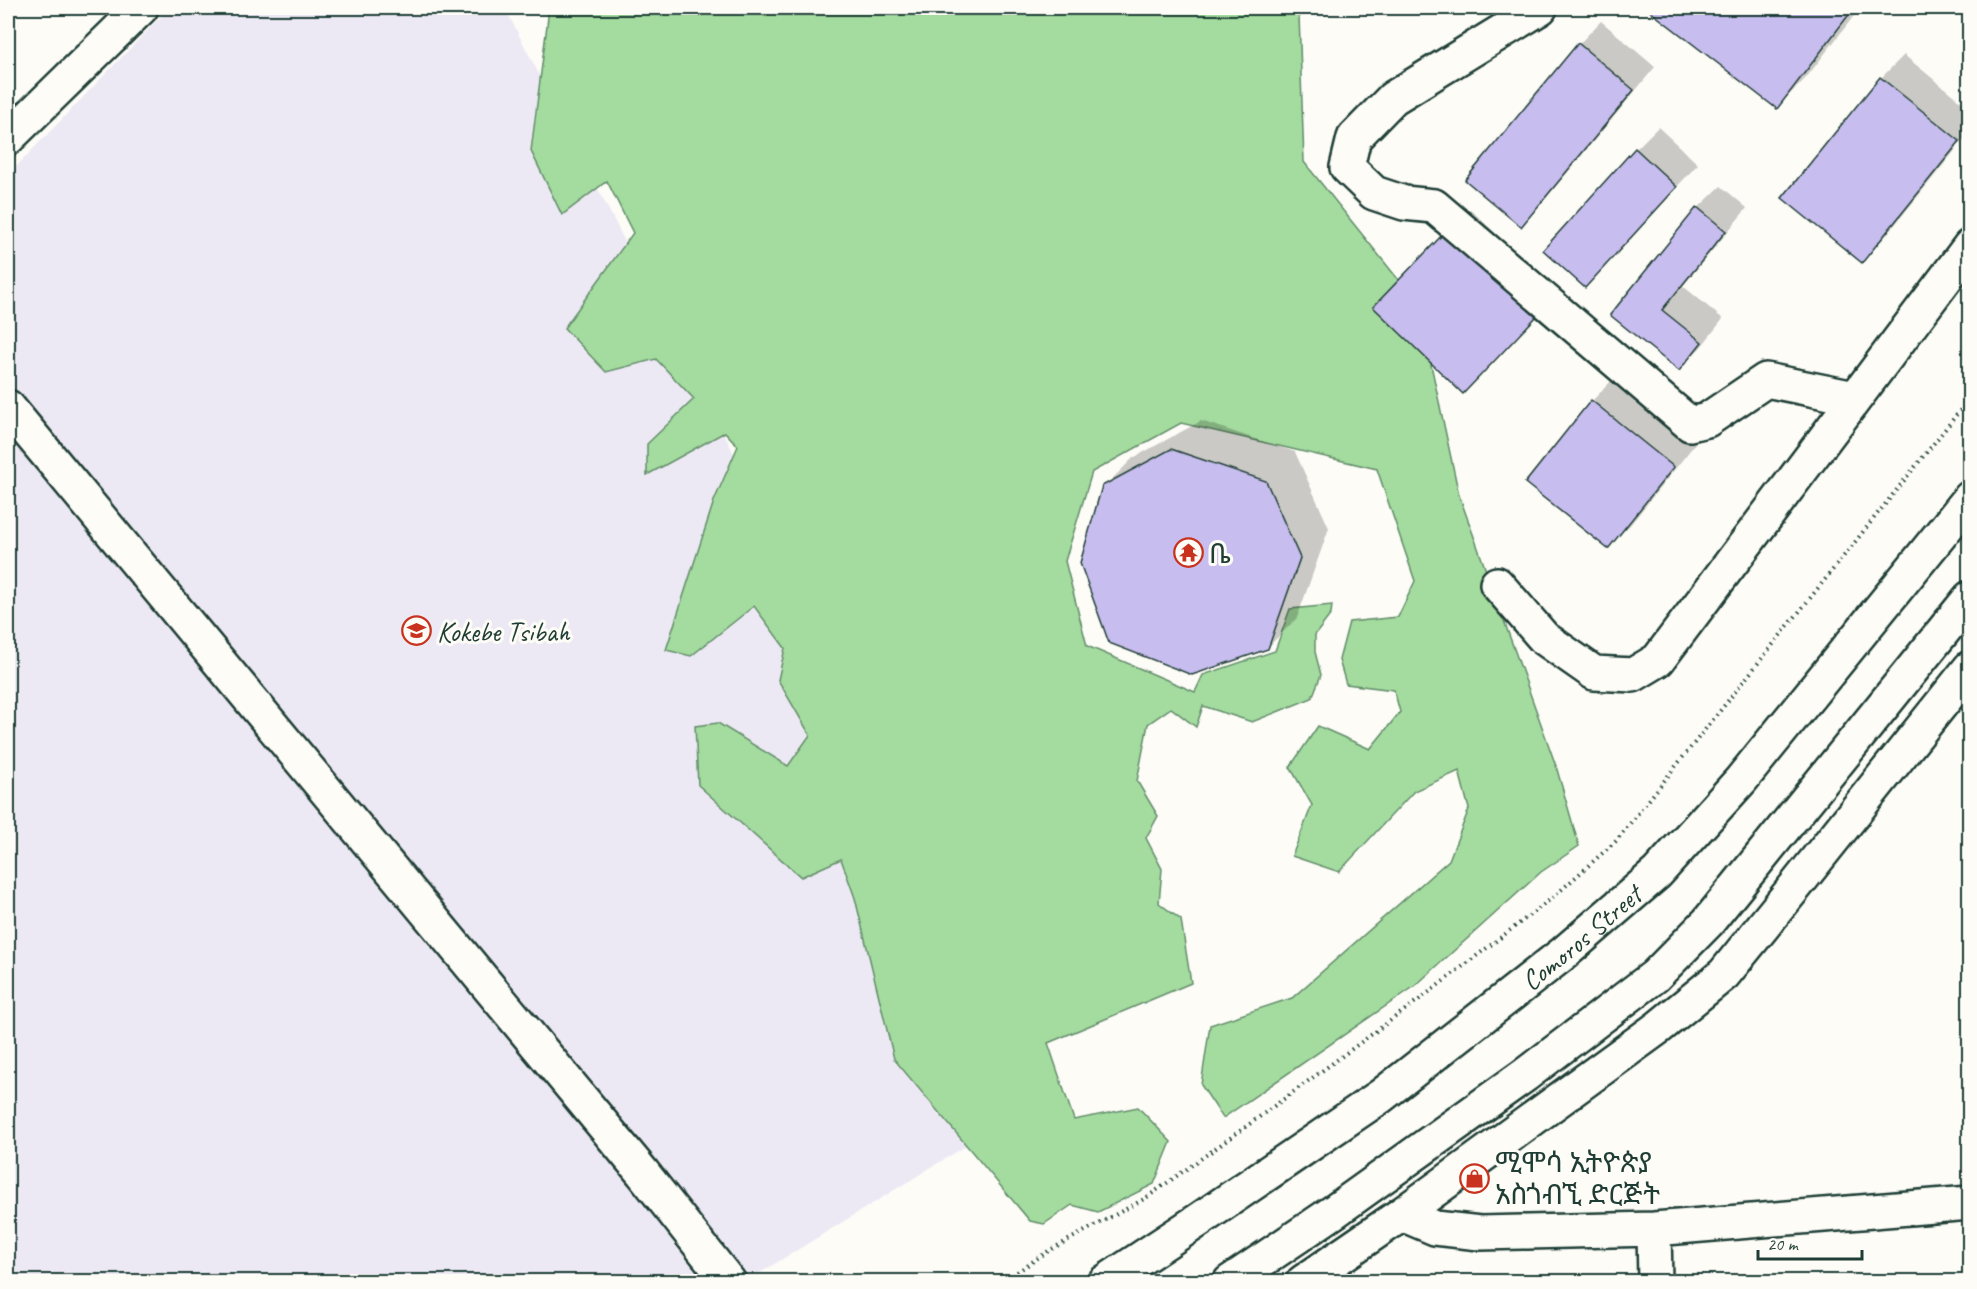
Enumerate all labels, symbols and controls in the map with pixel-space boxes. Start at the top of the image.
place label: ቤ [1209,536,1231,571]
temple icon: ቤ [1172,537,1204,569]
place label: Kokebe Tsibah [437,614,571,649]
school or university icon: Kokebe Tsibah [400,615,432,647]
street label: Comoros Street [1514,875,1651,998]
place label: ሚሞሳ ኢትዮጵያ አስጎብኚ ድርጅት [1495,1145,1660,1212]
shop icon: ሚሞሳ ኢትዮጵያ አስጎብኚ ድርጅት [1458,1162,1490,1194]
scale bar [1758,1223,1862,1261]
text: 20 m [1767,1233,1800,1255]

